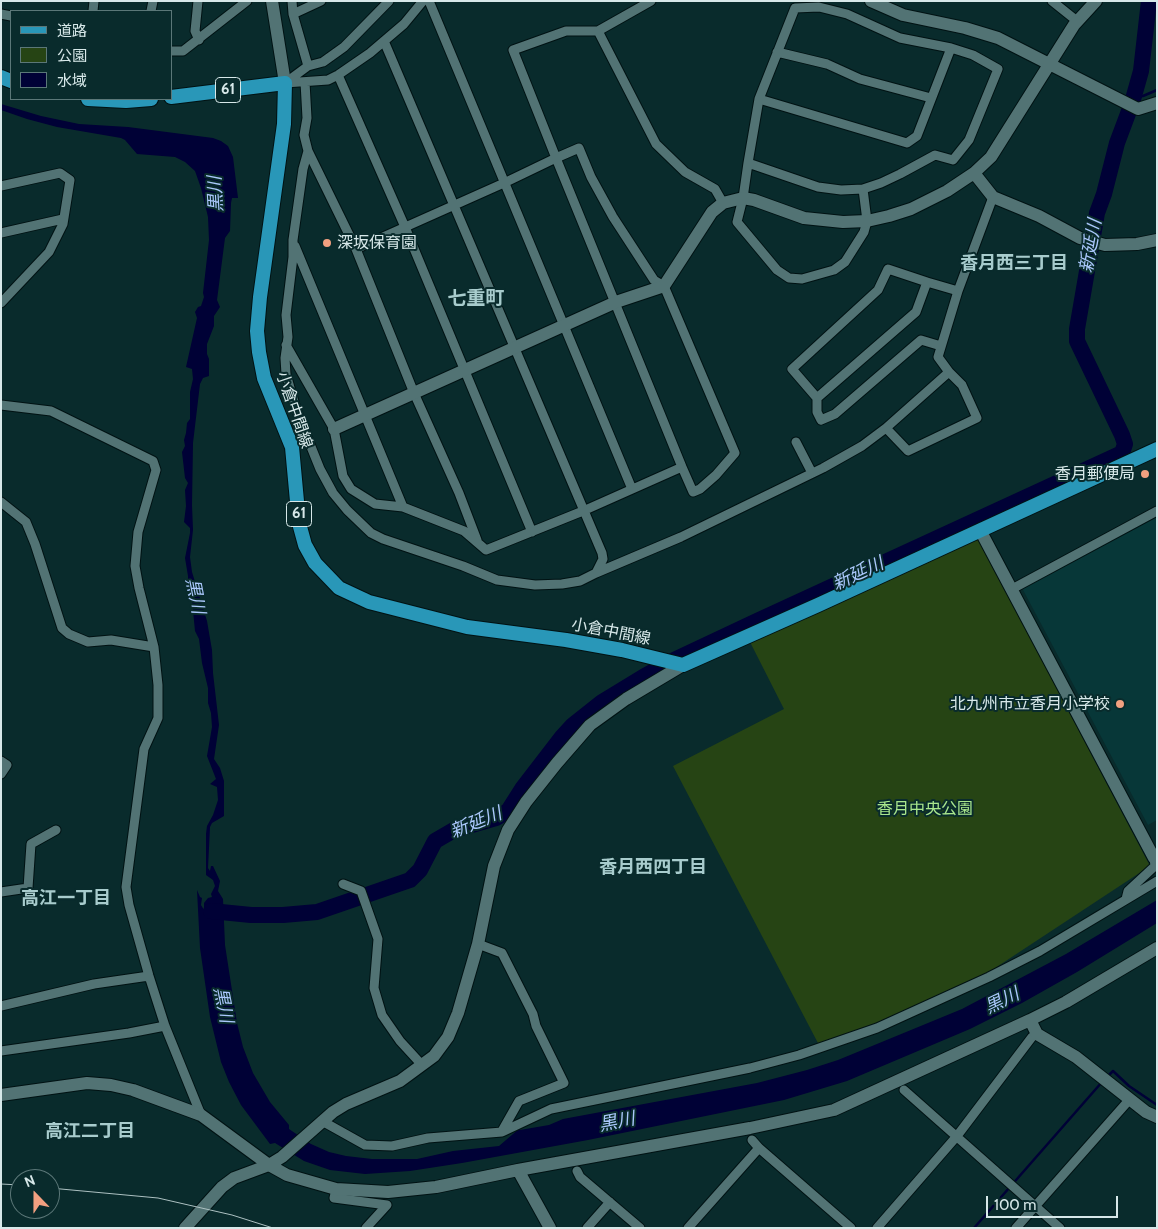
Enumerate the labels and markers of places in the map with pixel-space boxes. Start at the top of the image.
place label: 深坂保育園 [337,233,417,253]
marker: 深坂保育園 [321,237,333,249]
place label: 香月郵便局 [1055,464,1135,484]
marker: 香月郵便局 [1139,468,1151,480]
place label: 北九州市立香月小学校 [950,694,1110,714]
marker: 北九州市立香月小学校 [1114,698,1126,710]

